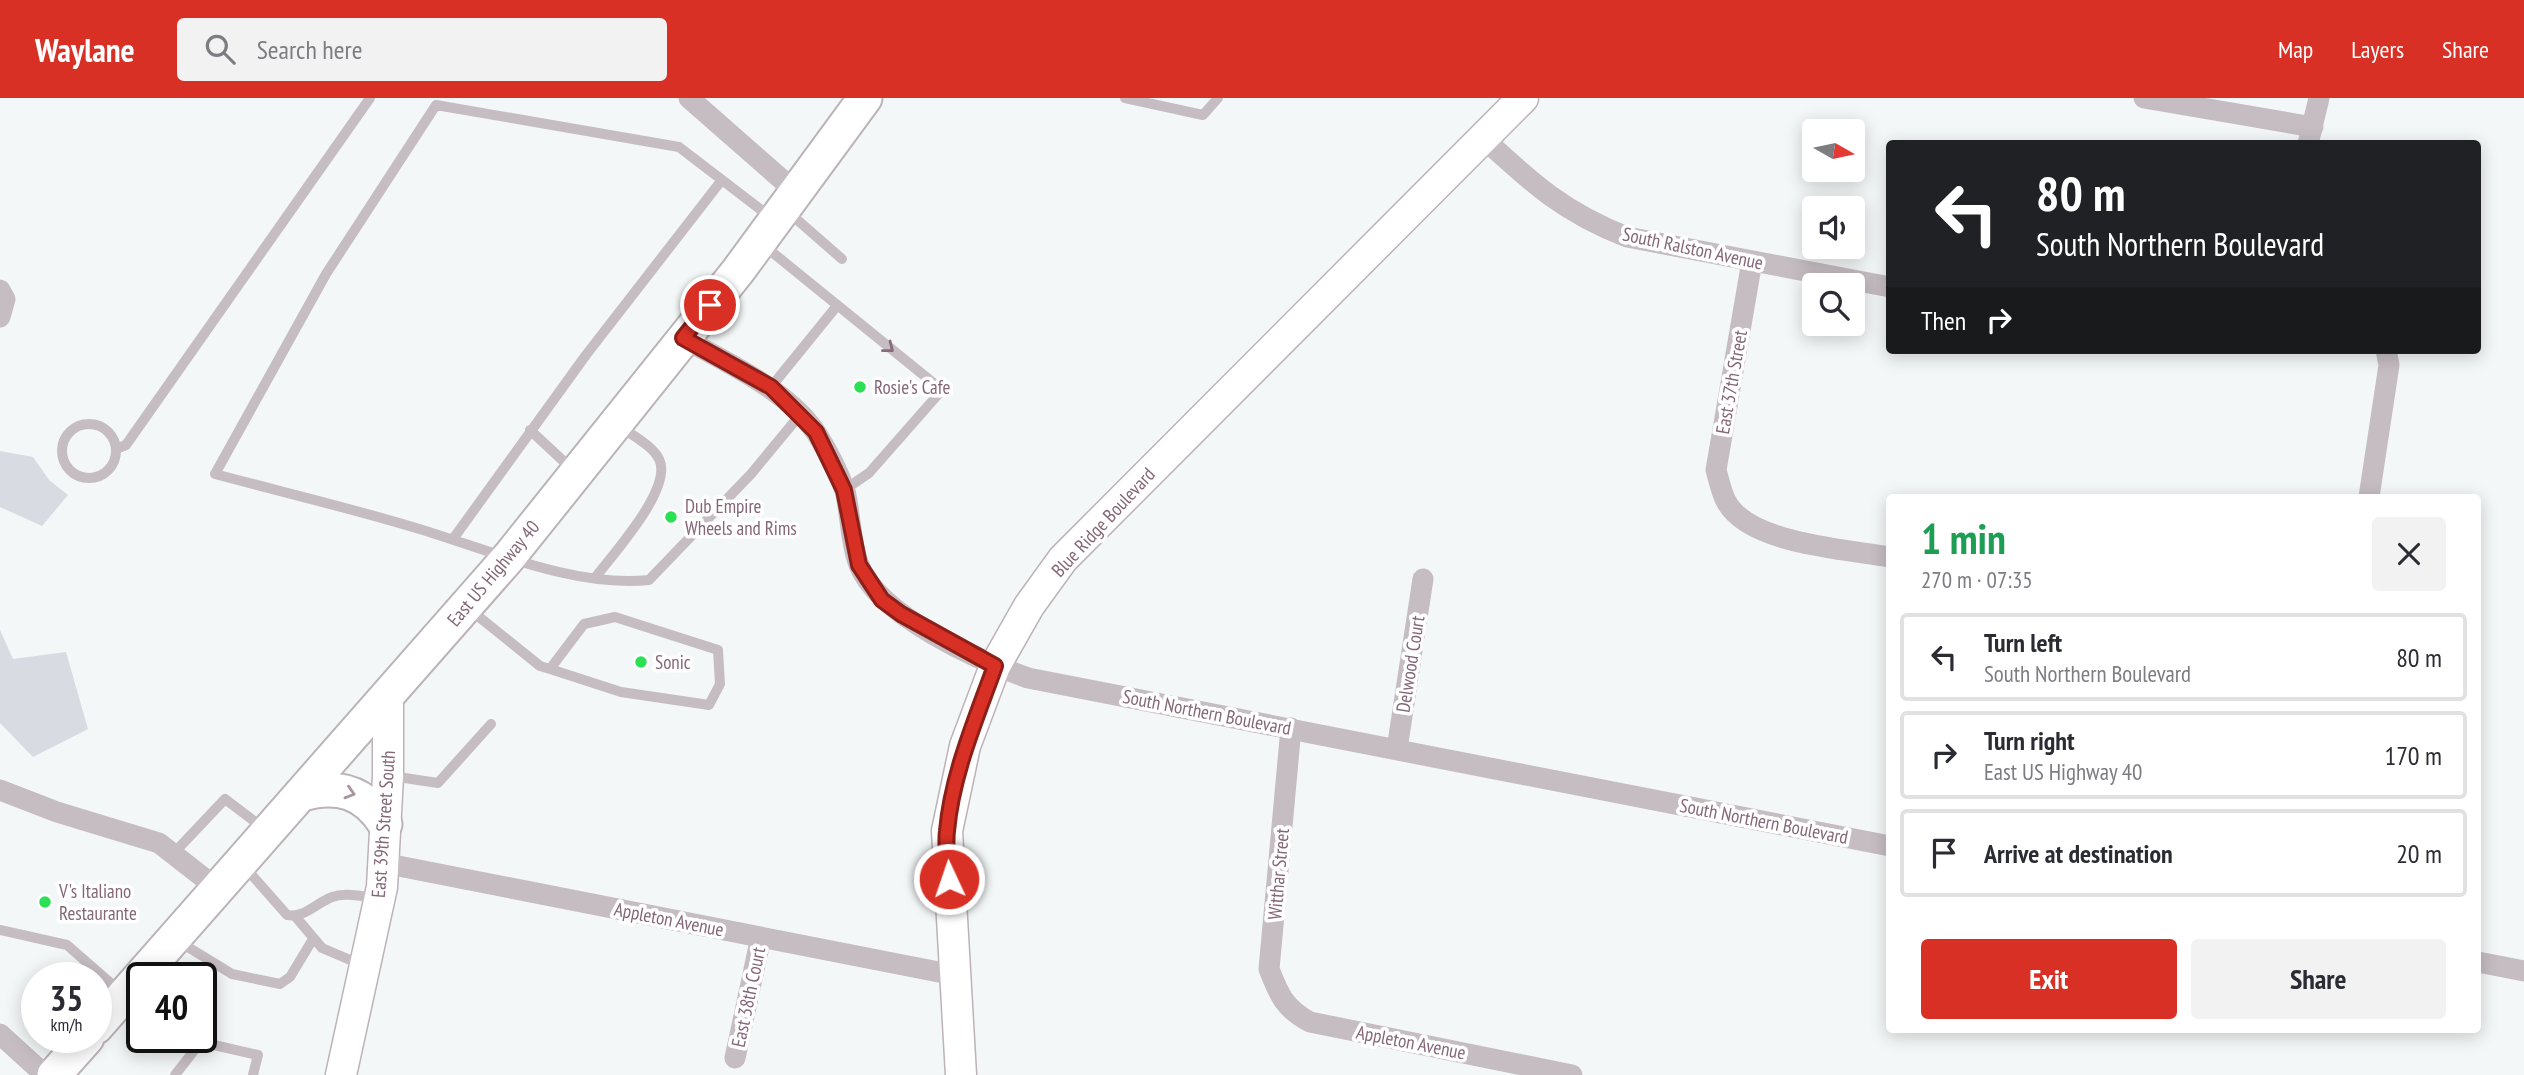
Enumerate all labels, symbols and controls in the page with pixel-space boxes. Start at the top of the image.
search box [177,18,667,81]
text: Waylane [35,28,135,71]
icon: search [201,30,239,68]
text: Search here [257,33,362,66]
text: Map [2278,34,2313,65]
text: Layers [2351,34,2404,65]
text: Share [2442,34,2489,65]
north arrow [1802,119,1866,182]
map controls [1802,119,1865,336]
text: 80 m [2036,161,2125,225]
icon: left [1921,168,2012,259]
button: sound [1802,196,1865,259]
street label: South Ralston Avenue [1621,221,1766,275]
text: South Northern Boulevard [2036,223,2324,265]
button: search [1802,273,1865,336]
pin [680,275,740,335]
icon: arrive [691,286,729,324]
icon: right [1980,301,2018,339]
text: Then [1921,304,1966,337]
street label: East 37th Street [1710,327,1752,436]
one-way arrow [881,340,894,353]
place label: Rosie's Cafe [874,375,950,399]
marker: Rosie's Cafe [852,379,868,395]
street label: Blue Ridge Boulevard [1046,462,1160,582]
place label: Dub Empire Wheels and Rims [685,494,797,540]
marker: Dub Empire Wheels and Rims [663,509,679,525]
text: 1 min [1921,511,2006,566]
street label: East US Highway 40 [442,515,544,631]
button: close [2372,517,2446,591]
text: 270 m · 07:35 [1921,565,2033,594]
street label: Delwood Court [1391,613,1430,714]
text: Turn left [1984,626,2062,659]
icon: left [1925,638,1963,676]
text: 80 m [2396,641,2442,674]
place label: Sonic [655,650,691,674]
marker: Sonic [633,654,649,670]
text: South Northern Boulevard [1984,659,2191,688]
street label: South Northern Boulevard [1121,684,1293,740]
text: Turn right [1984,724,2075,757]
icon: right [1925,736,1963,774]
text: 170 m [2384,739,2442,772]
street label: East 39th Street South [366,750,400,898]
text: East US Highway 40 [1984,757,2142,786]
one-way arrow [344,785,356,800]
street label: South Northern Boulevard [1678,793,1850,849]
street label: Witthar Street [1262,826,1294,921]
icon: arrive [1925,834,1963,872]
text: Arrive at destination [1984,837,2173,870]
text: 20 m [2396,837,2442,870]
position arrow [912,842,986,916]
place label: V's Italiano Restaurante [58,879,137,925]
marker: V's Italiano Restaurante [37,894,53,910]
street label: Appleton Avenue [612,897,726,941]
button: Exit [1921,939,2177,1019]
button: Share [2191,939,2446,1019]
street label: East 38th Court [726,944,770,1049]
speed limit sign: 40 [126,962,217,1053]
text: 35 [50,975,83,1021]
text: km/h [51,1013,82,1036]
street label: Appleton Avenue [1354,1020,1468,1064]

